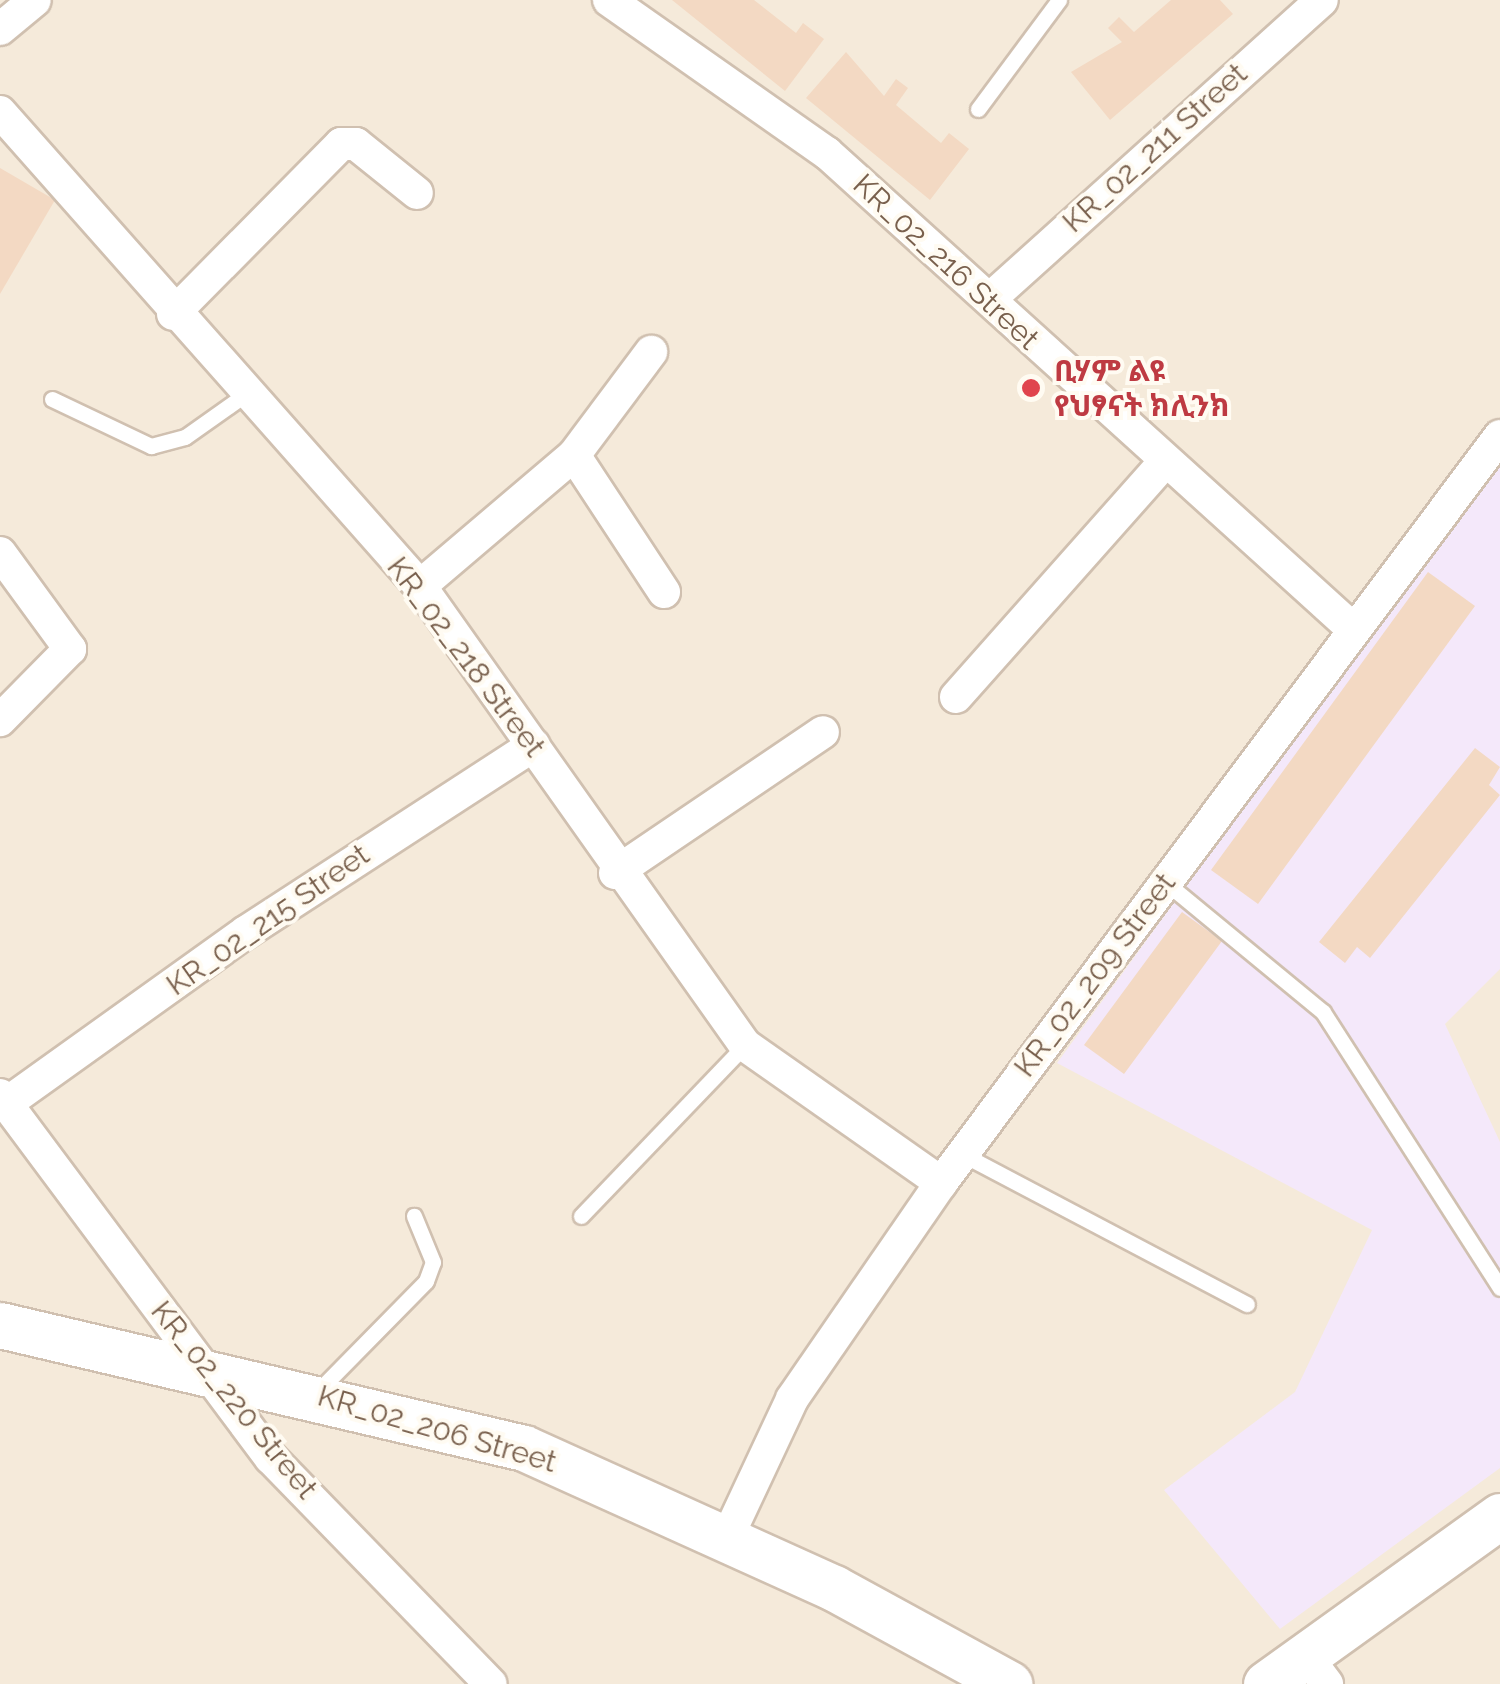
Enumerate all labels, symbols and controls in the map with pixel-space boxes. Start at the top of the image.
street label: KR_02_211 Street [1055,56,1255,240]
street label: KR_02_216 Street [846,167,1046,357]
place label: ቢሃም ልዩ የህፃናት ክሊንክ [1054,353,1230,424]
marker: ቢሃም ልዩ የህፃናት ክሊንክ [1018,375,1044,401]
street label: KR_02_218 Street [379,550,553,764]
street label: KR_02_215 Street [160,837,376,1003]
street label: KR_02_209 Street [1007,866,1183,1084]
street label: KR_02_220 Street [143,1294,325,1506]
street label: KR_02_206 Street [314,1378,560,1480]

